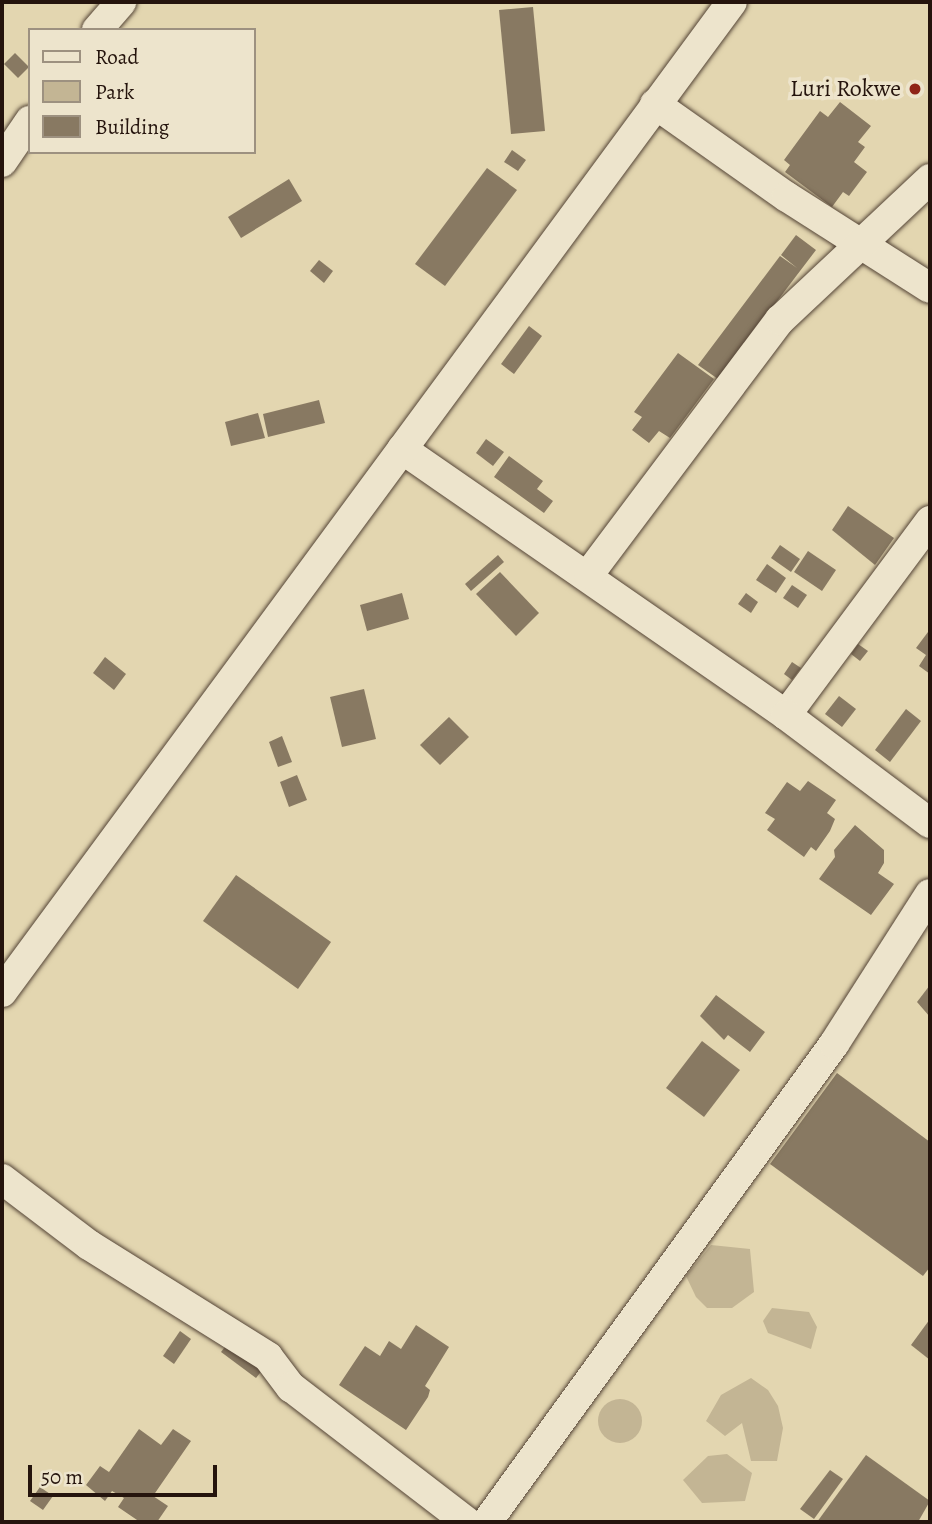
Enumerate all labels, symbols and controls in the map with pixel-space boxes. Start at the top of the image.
legend [28,28,256,154]
text: Road [95,43,139,71]
place label: Luri Rokwe [790,75,901,103]
text: Park [95,78,134,106]
marker: Luri Rokwe [907,81,923,97]
text: Building [95,113,169,141]
scale bar [32,1450,220,1494]
text: 50 m [41,1463,83,1491]

